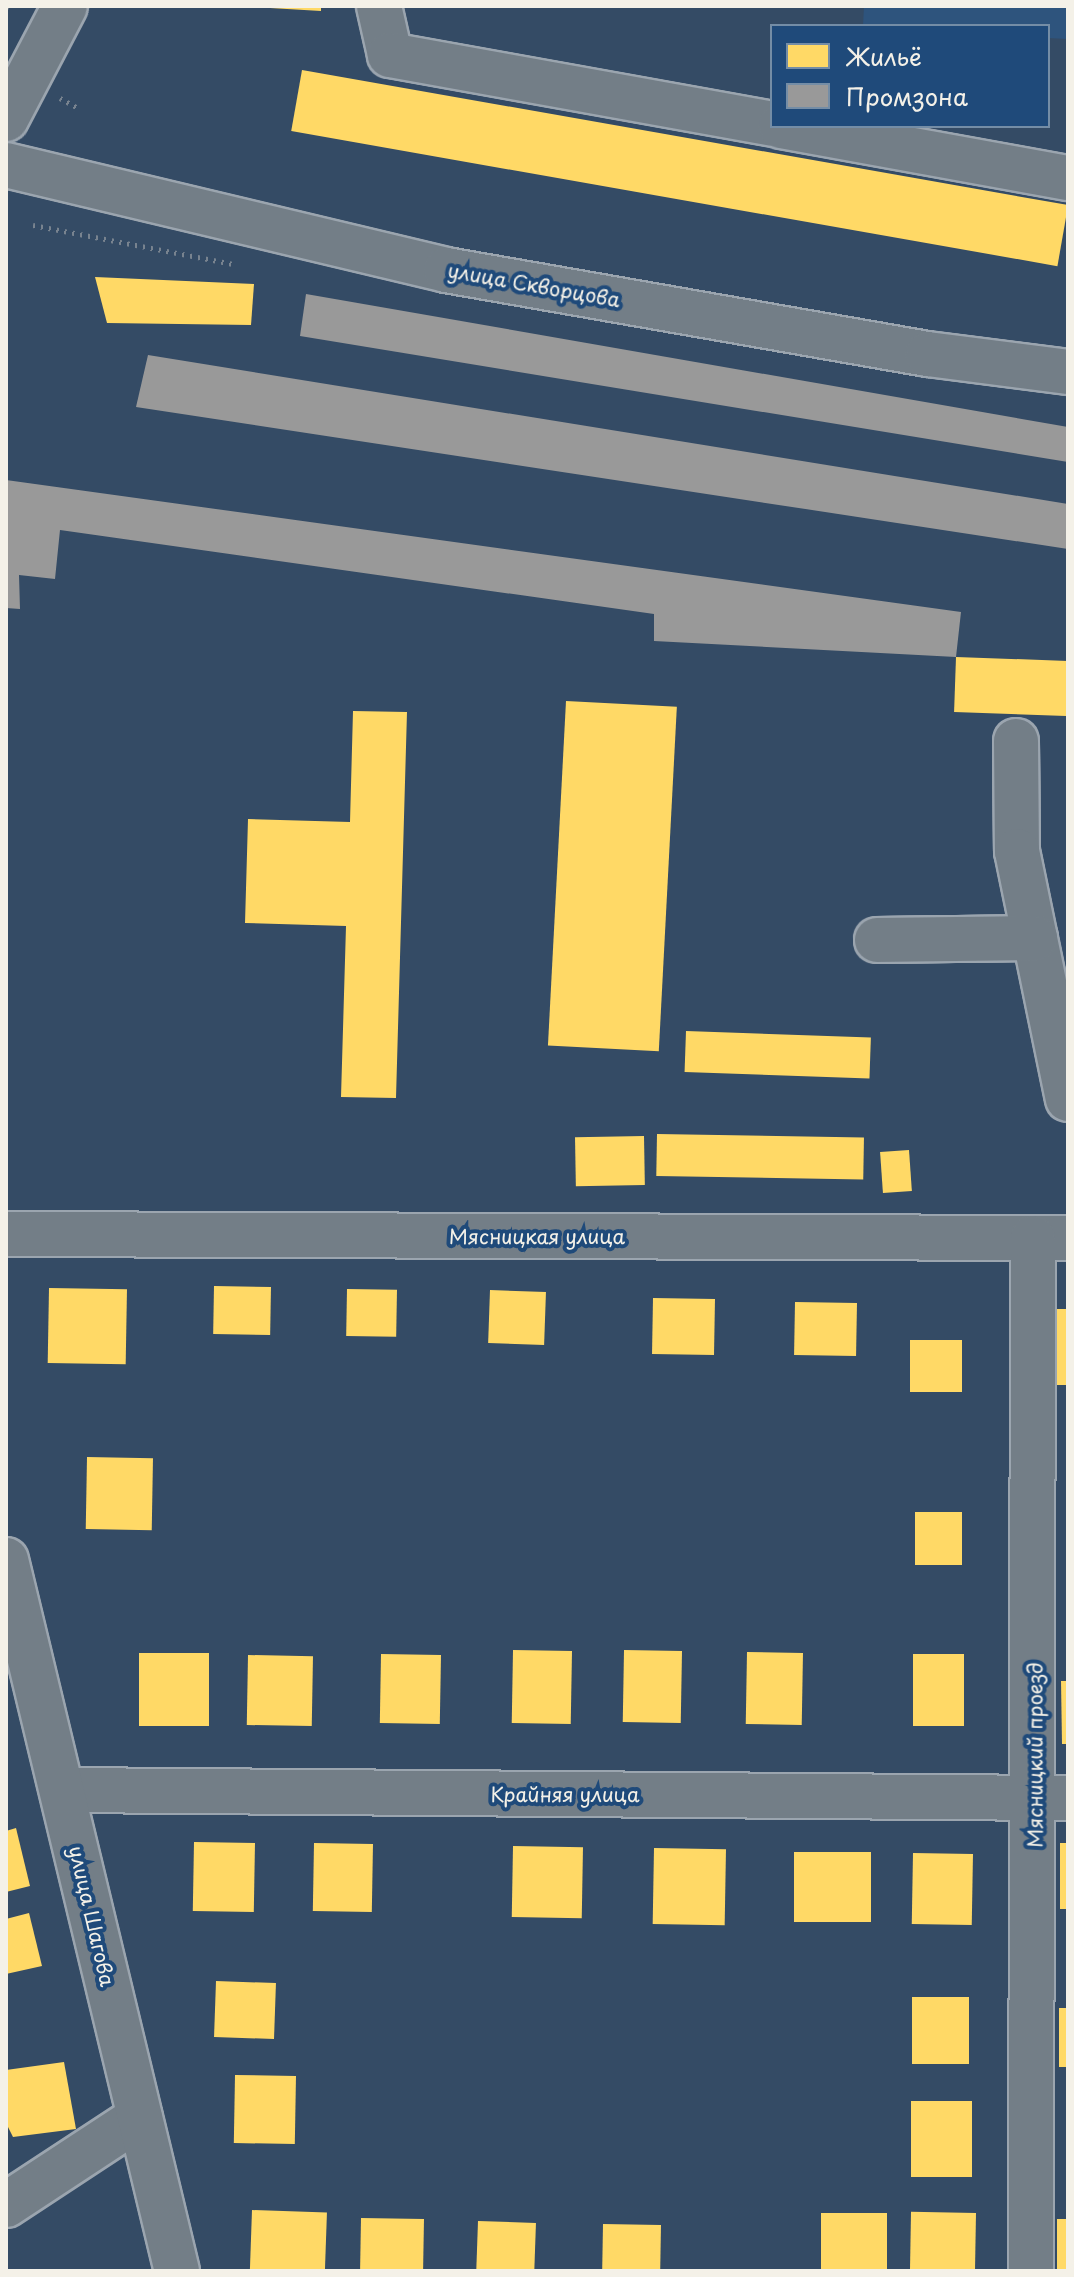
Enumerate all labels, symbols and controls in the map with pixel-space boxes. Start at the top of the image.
legend [770,24,1050,128]
text: Жильё [846,38,922,74]
text: Промзона [846,78,968,114]
street label: улица Скворцова [445,258,623,312]
street label: Мясницкая улица [448,1224,626,1248]
street label: Мясницкий проезд [1023,1662,1047,1848]
street label: Крайняя улица [490,1782,640,1806]
street label: улица Шагова [64,1843,120,1989]

